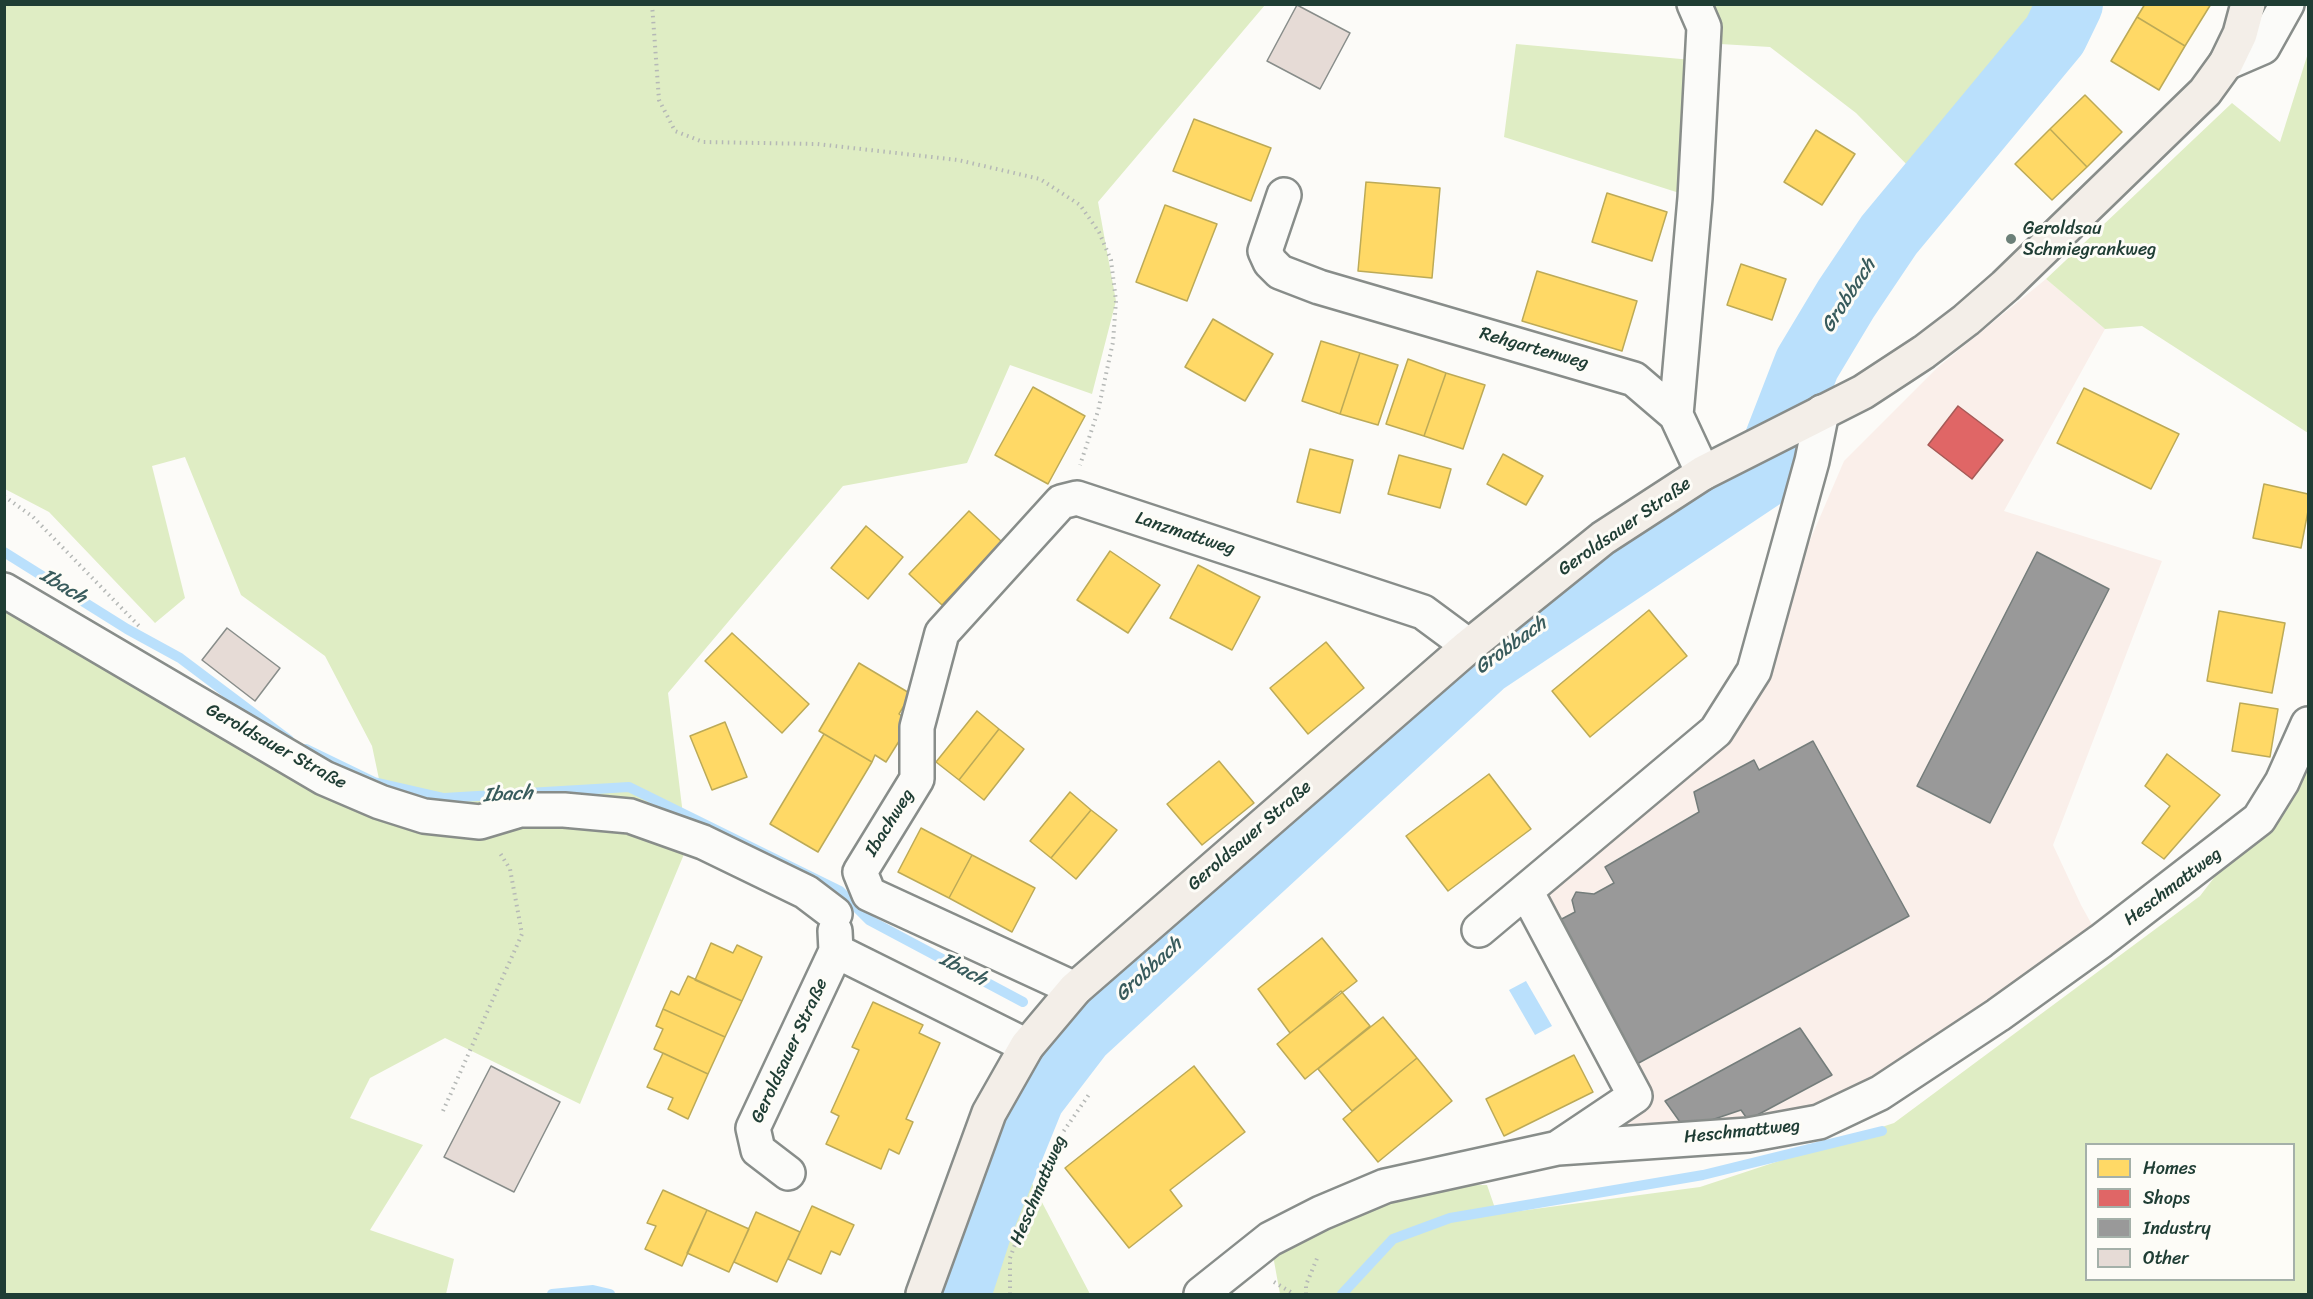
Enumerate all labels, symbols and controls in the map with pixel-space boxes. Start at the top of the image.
place label: Geroldsau Schmiegrankweg [2023,218,2156,260]
marker: Geroldsau Schmiegrankweg [2004,232,2018,246]
water label: Grobbach [1816,255,1882,337]
street label: Rehgartenweg [1477,323,1591,375]
street label: Geroldsauer Straße [1554,473,1696,581]
street label: Lanzmattweg [1132,508,1238,560]
water label: Ibach [36,564,90,610]
water label: Grobbach [1471,612,1551,680]
street label: Geroldsauer Straße [202,699,350,795]
street label: Geroldsauer Straße [1184,776,1316,896]
water label: Ibach [483,782,533,808]
street label: Ibachweg [861,785,919,861]
street label: Heschmattweg [2120,843,2226,931]
water label: Grobbach [1111,933,1187,1007]
water label: Ibach [936,948,990,992]
street label: Geroldsauer Straße [747,975,833,1127]
street label: Heschmattweg [1683,1115,1801,1149]
street label: Heschmattweg [1006,1132,1072,1248]
legend [2085,1143,2295,1281]
text: Homes [2143,1152,2196,1184]
text: Shops [2143,1182,2190,1214]
text: Industry [2143,1212,2211,1244]
text: Other [2143,1242,2189,1274]

